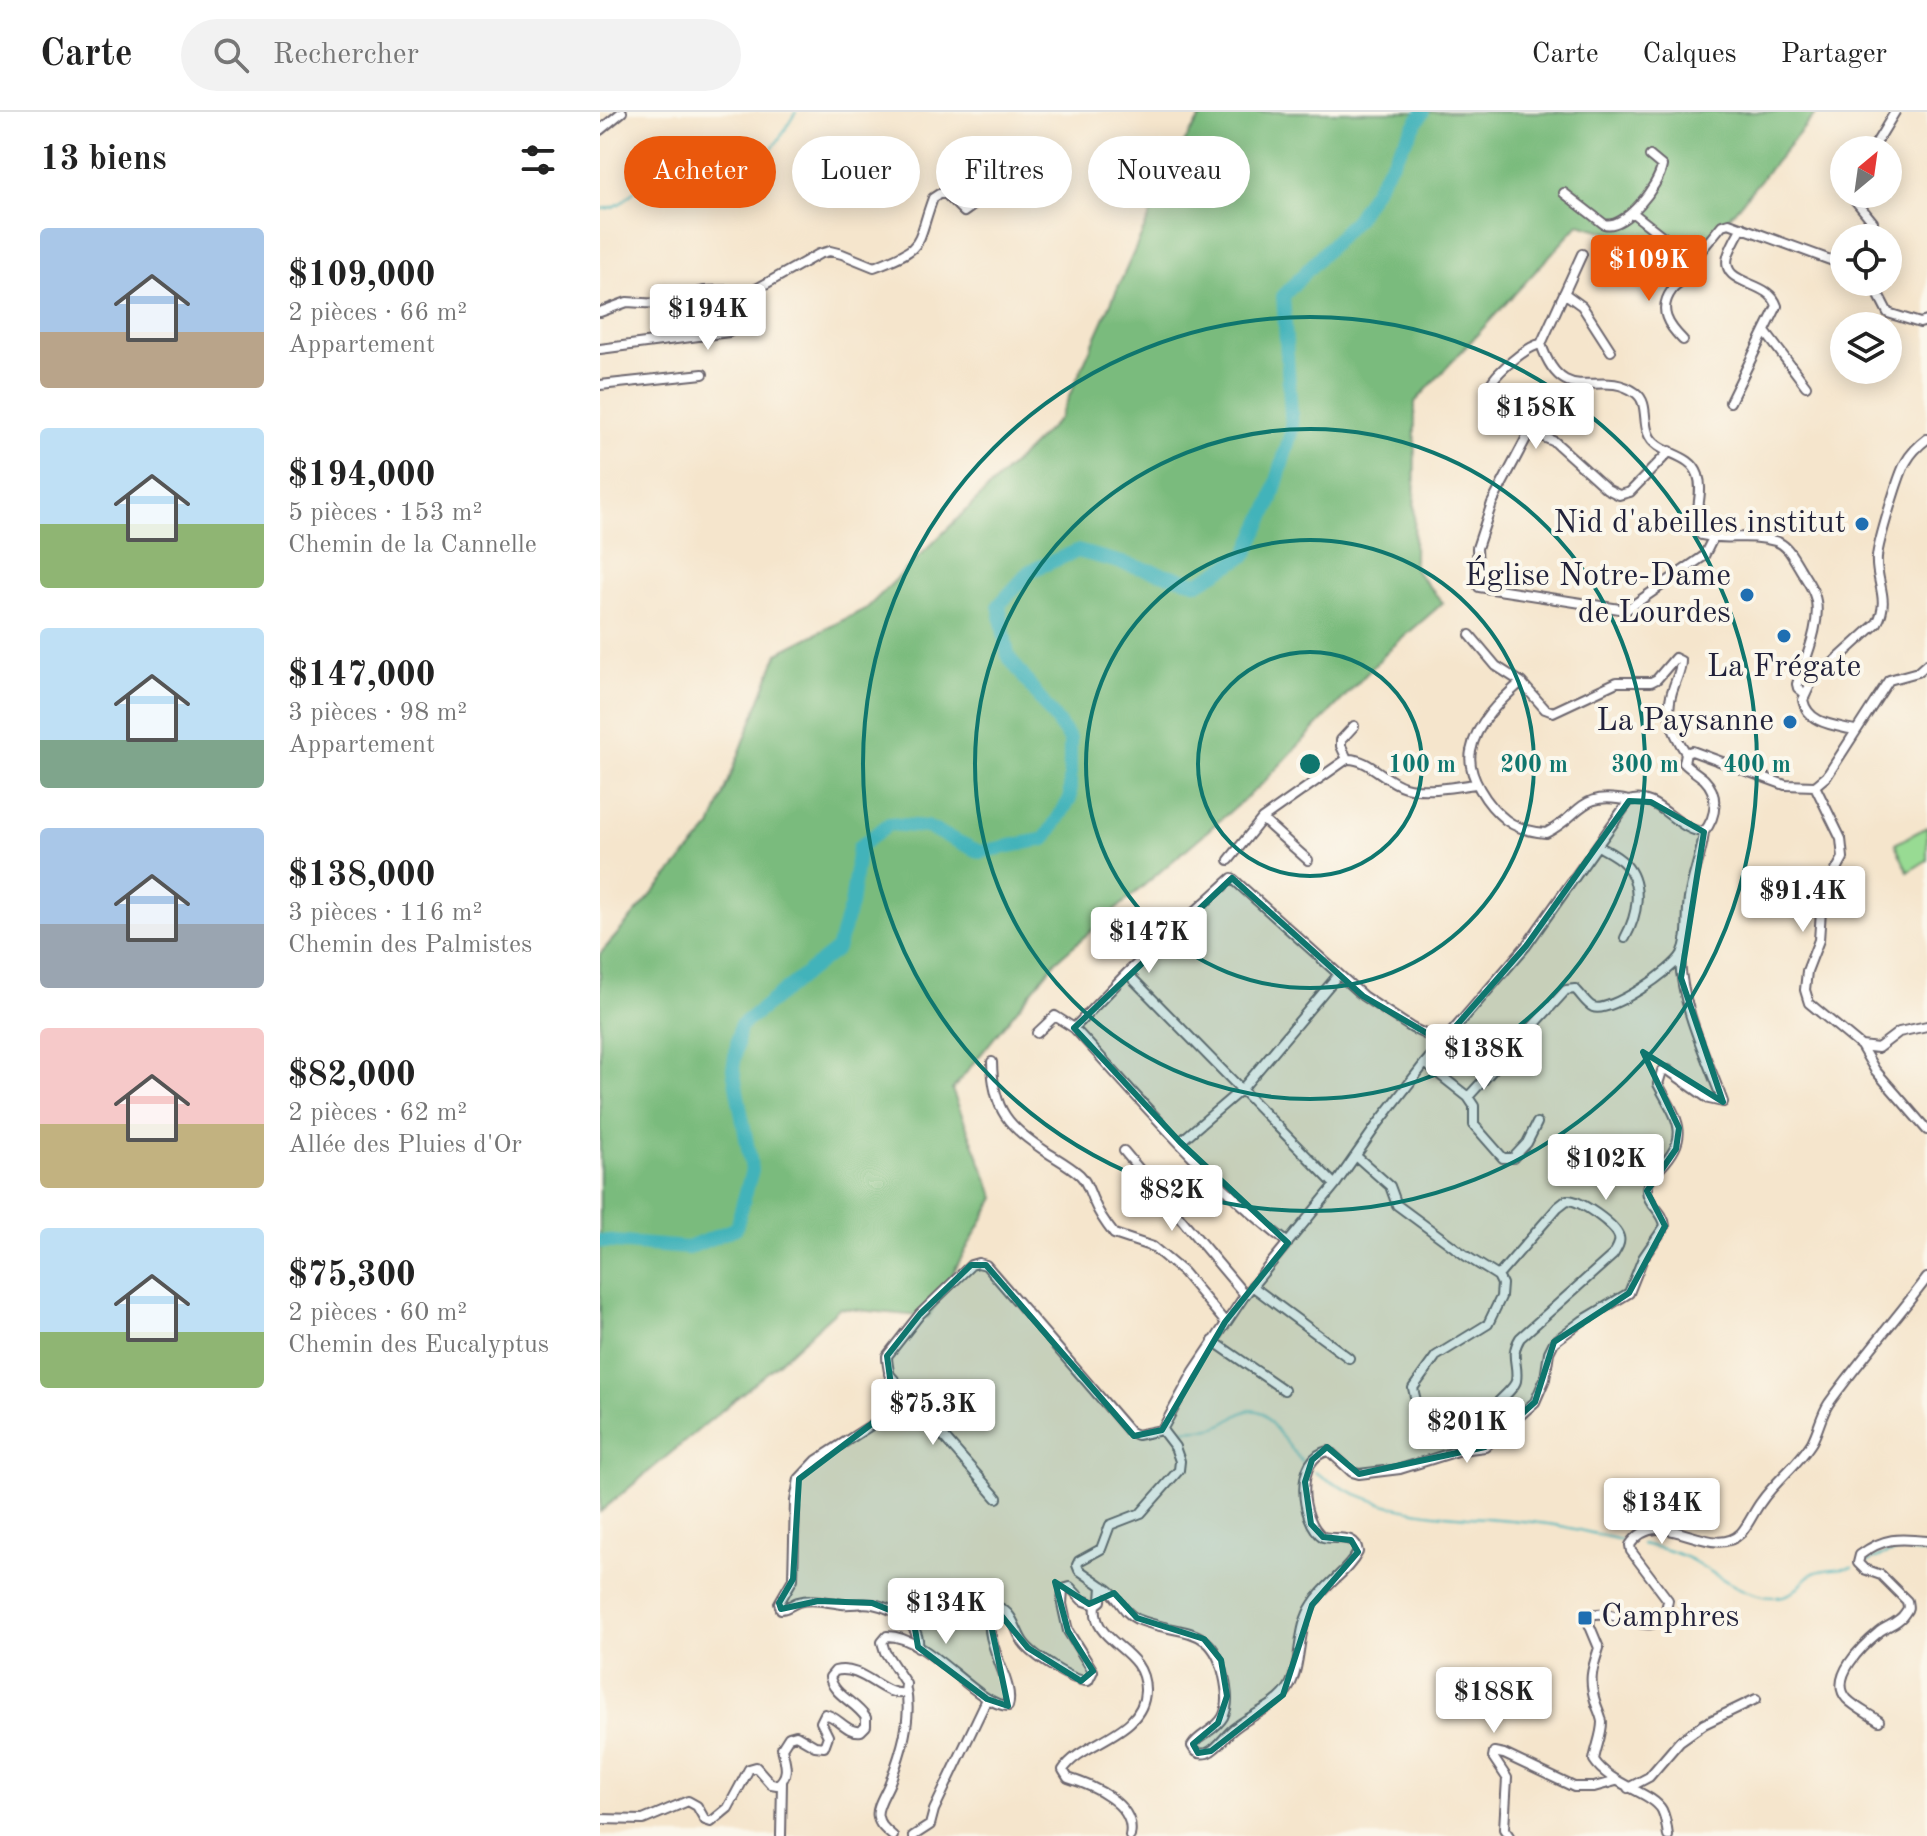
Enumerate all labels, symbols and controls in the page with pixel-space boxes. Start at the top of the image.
search box [181,19,741,91]
icon: search [209,33,253,77]
text: Carte [40,36,133,74]
text: Rechercher [273,40,419,70]
text: Carte [1532,41,1599,69]
text: Calques [1643,41,1737,69]
text: Partager [1781,41,1887,69]
chip: Acheter [624,136,776,208]
chip: Louer [792,136,920,208]
chip: Filtres [936,136,1072,208]
chip: Nouveau [1088,136,1250,208]
north arrow [1830,136,1902,208]
map controls [1830,136,1902,384]
icon: filters [516,138,560,182]
text: 13 biens [40,143,167,177]
button: locate [1830,224,1902,296]
pin: $109K [1593,235,1705,303]
text: $109K [1609,248,1689,274]
text: $109,000 [288,259,436,293]
icon: home [104,260,200,356]
pin: $194K [652,284,764,352]
text: $194K [668,297,748,323]
text: 2 pièces · 66 m² [288,300,467,326]
button: layers [1830,312,1902,384]
text: Appartement [288,332,435,358]
pin: $158K [1480,383,1592,451]
text: $158K [1496,396,1576,422]
text: $194,000 [288,459,436,493]
icon: home [104,460,200,556]
text: 5 pièces · 153 m² [288,500,482,526]
place label: Nid d'abeilles institut [1553,508,1846,540]
marker: Nid d'abeilles institut [1853,515,1871,533]
text: Chemin de la Cannelle [288,532,537,558]
place label: Église Notre-Dame de Lourdes [1465,555,1731,630]
marker: Église Notre-Dame de Lourdes [1738,586,1756,604]
marker: La Frégate [1775,627,1793,645]
place label: La Frégate [1707,652,1861,684]
text: $147,000 [288,659,436,693]
icon: home [104,660,200,756]
text: 3 pièces · 98 m² [288,700,467,726]
place label: La Paysanne [1596,706,1774,738]
marker: La Paysanne [1781,713,1799,731]
text: Appartement [288,732,435,758]
centre of rings [1296,750,1324,778]
text: 100 m [1388,754,1456,778]
text: 200 m [1500,754,1568,778]
text: 300 m [1611,754,1679,778]
text: 400 m [1723,754,1791,778]
text: $138,000 [288,859,436,893]
icon: home [104,860,200,956]
pin: $91.4K [1738,866,1868,934]
text: $91.4K [1759,879,1847,905]
text: 3 pièces · 116 m² [288,900,482,926]
pin: $147K [1093,907,1205,975]
text: $147K [1109,920,1189,946]
text: Chemin des Palmistes [288,932,532,958]
pin: $138K [1428,1024,1540,1092]
text: $138K [1444,1037,1524,1063]
text: $82,000 [288,1059,416,1093]
icon: home [104,1060,200,1156]
text: 2 pièces · 62 m² [288,1100,467,1126]
text: Allée des Pluies d'Or [288,1132,522,1158]
pin: $102K [1550,1134,1662,1202]
text: $102K [1566,1147,1646,1173]
pin: $82K [1125,1165,1219,1233]
text: $82K [1139,1178,1205,1204]
text: $75,300 [288,1259,416,1293]
icon: home [104,1260,200,1356]
text: 2 pièces · 60 m² [288,1300,467,1326]
text: Chemin des Eucalyptus [288,1332,549,1358]
pin: $75.3K [868,1379,998,1447]
text: $75.3K [889,1392,977,1418]
pin: $201K [1411,1397,1523,1465]
text: $201K [1427,1410,1507,1436]
pin: $134K [1606,1478,1718,1546]
text: $134K [1622,1491,1702,1517]
pin: $134K [890,1578,1002,1646]
text: $134K [906,1591,986,1617]
place label: Camphres [1601,1602,1739,1634]
marker: Camphres [1576,1609,1594,1627]
pin: $188K [1438,1667,1550,1735]
text: $188K [1454,1680,1534,1706]

